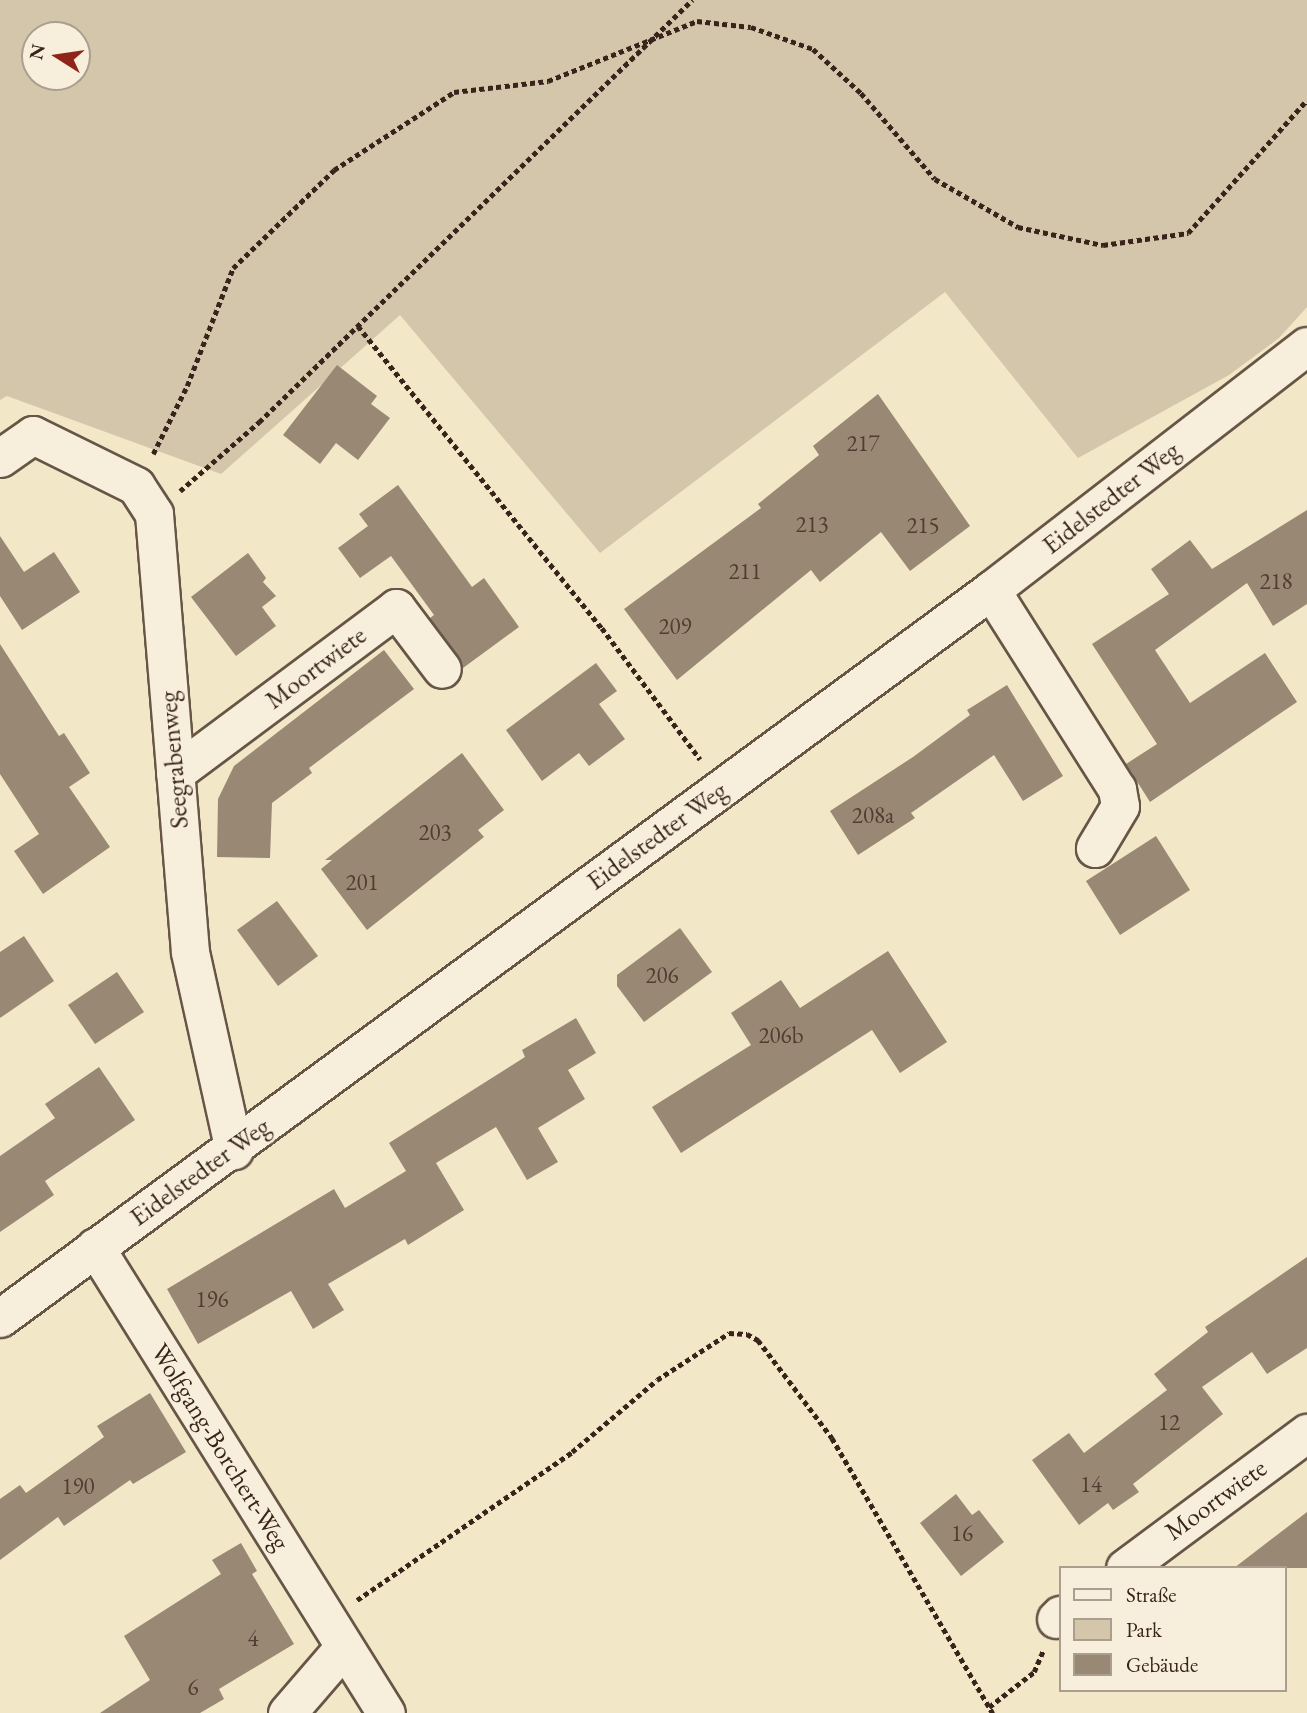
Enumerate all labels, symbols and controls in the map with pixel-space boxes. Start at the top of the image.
north arrow [21,21,91,91]
text: N [23,42,51,62]
house number: 217 [846,429,880,457]
street label: Eidelstedter Weg [1036,435,1186,561]
house number: 213 [795,510,829,538]
house number: 215 [906,511,940,539]
house number: 211 [728,557,762,585]
house number: 218 [1259,567,1293,595]
house number: 209 [658,612,692,640]
street label: Moortwiete [259,620,373,716]
street label: Seegrabenweg [152,690,196,830]
street label: Eidelstedter Weg [581,775,733,897]
house number: 208a [852,801,894,829]
house number: 203 [418,818,452,846]
house number: 201 [345,868,379,896]
house number: 206 [645,961,679,989]
house number: 206b [759,1021,803,1049]
street label: Eidelstedter Weg [124,1111,276,1233]
house number: 196 [195,1285,229,1313]
street label: Wolfgang-Borchert-Weg [144,1338,296,1556]
house number: 12 [1158,1408,1180,1436]
street label: Moortwiete [1159,1453,1273,1547]
house number: 14 [1080,1470,1102,1498]
house number: 190 [61,1472,95,1500]
house number: 16 [951,1519,973,1547]
legend [1058,1566,1286,1692]
text: Straße [1126,1581,1177,1608]
text: Park [1126,1616,1162,1643]
house number: 4 [247,1624,259,1652]
text: Gebäude [1126,1651,1198,1678]
house number: 6 [187,1673,199,1701]

